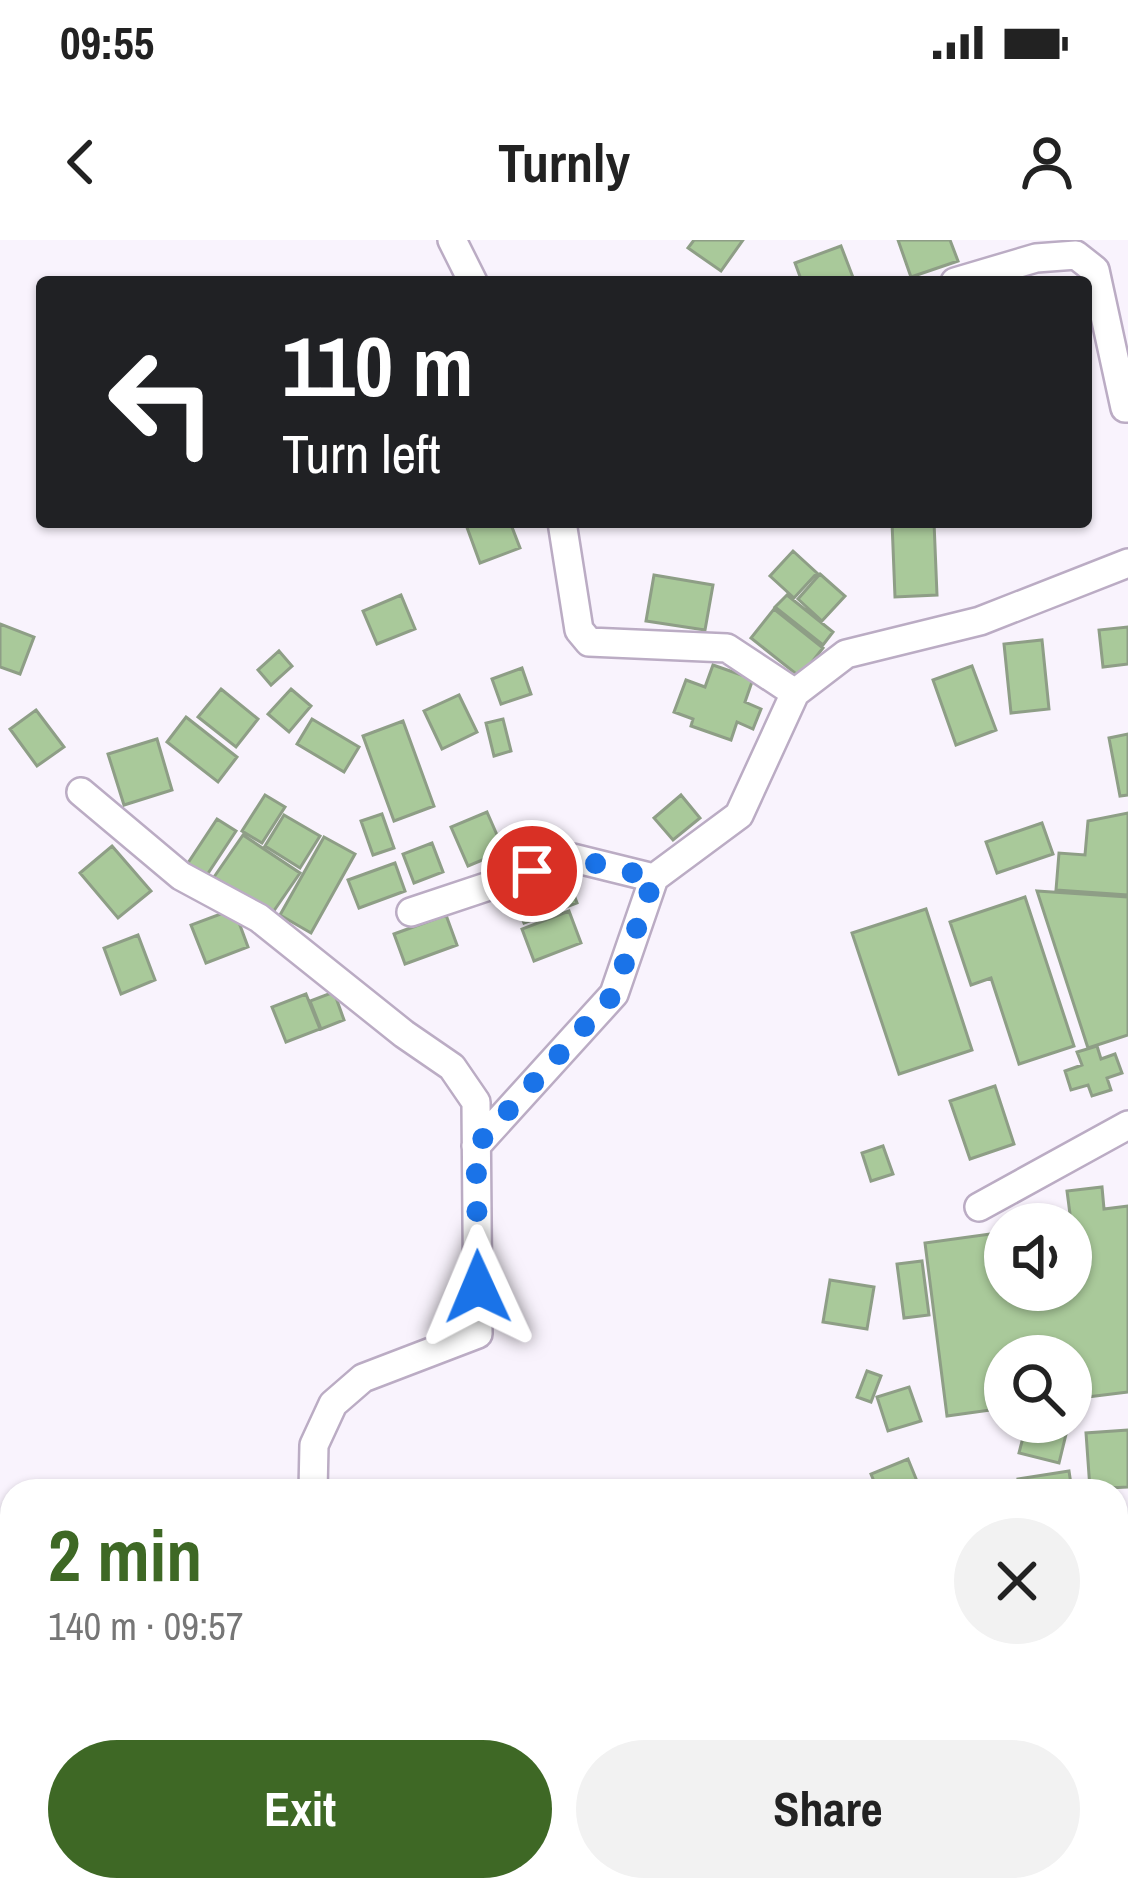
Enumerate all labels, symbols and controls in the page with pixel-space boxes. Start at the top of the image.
text: 09:55 [60,12,154,73]
text: Turnly [498,126,630,199]
icon: back [48,129,114,195]
icon: person [1014,129,1080,195]
text: 110 m [282,309,474,422]
icon: left [84,324,240,480]
text: Turn left [282,417,441,490]
pin [481,820,583,922]
icon: arrive [499,838,565,904]
map controls [984,1203,1092,1443]
button: sound [984,1203,1092,1311]
position arrow [415,1224,541,1350]
button: search [984,1335,1092,1443]
text: 2 min [48,1506,202,1603]
button: close [954,1518,1080,1644]
text: 140 m · 09:57 [48,1600,244,1652]
button: Exit [48,1740,552,1878]
button: Share [576,1740,1080,1878]

